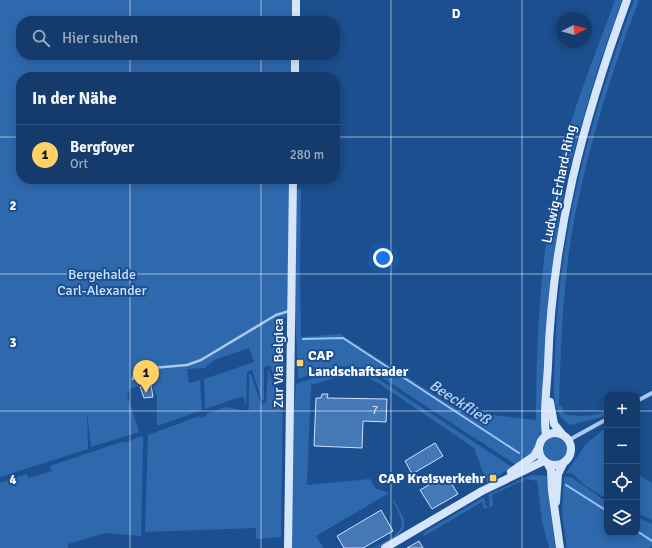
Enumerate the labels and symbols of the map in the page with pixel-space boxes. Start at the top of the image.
text: D [452,6,461,22]
north arrow [556,12,592,48]
street label: Ludwig-Erhard-Ring [538,123,580,245]
text: 2 [9,198,17,214]
your location [373,248,393,268]
park label: Bergehalde Carl-Alexander [57,266,148,299]
street label: Zur Via Belgica [270,318,287,408]
text: 3 [9,335,17,351]
place label: CAP Landschaftsader [308,347,409,380]
marker: CAP Landschaftsader [295,358,305,368]
pin: 1 [133,360,159,393]
water label: Beeckfließ [426,376,495,429]
house number: 7 [372,403,378,418]
place label: CAP Kreisverkehr [379,470,485,487]
text: 4 [9,472,17,488]
marker: CAP Kreisverkehr [488,473,498,483]

